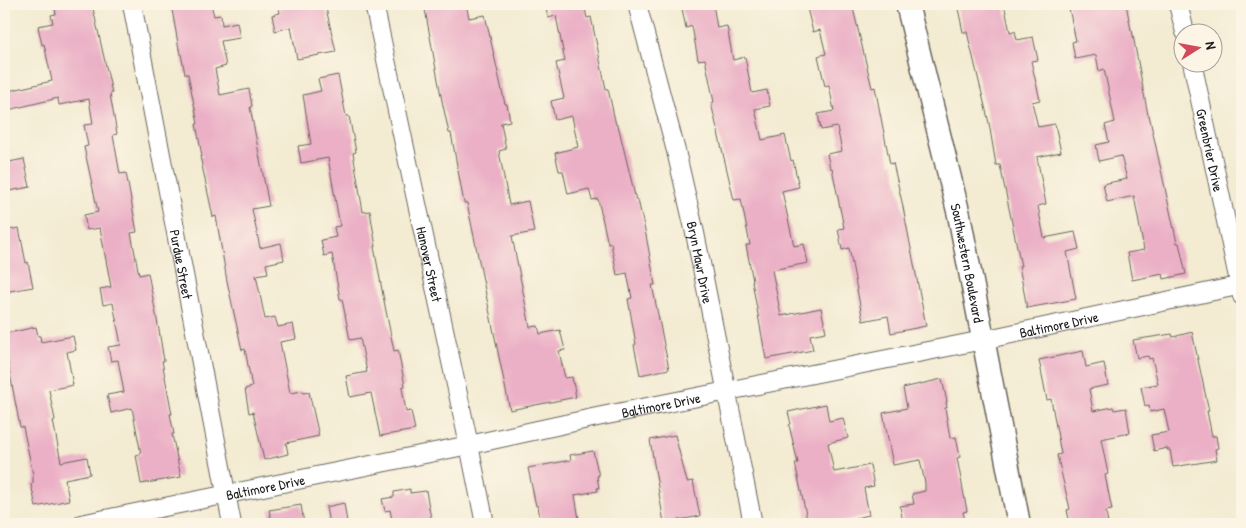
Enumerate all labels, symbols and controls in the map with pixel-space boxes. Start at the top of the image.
north arrow [1174,22,1224,72]
text: N [1201,40,1221,51]
street label: Greenbrier Drive [1193,107,1229,194]
street label: Southwestern Boulevard [947,201,989,324]
street label: Bryn Mawr Drive [683,219,718,305]
street label: Hanover Street [413,225,447,304]
street label: Purdue Street [166,228,198,301]
street label: Baltimore Drive [1018,306,1100,342]
street label: Baltimore Drive [620,387,702,421]
street label: Baltimore Drive [224,469,307,504]

